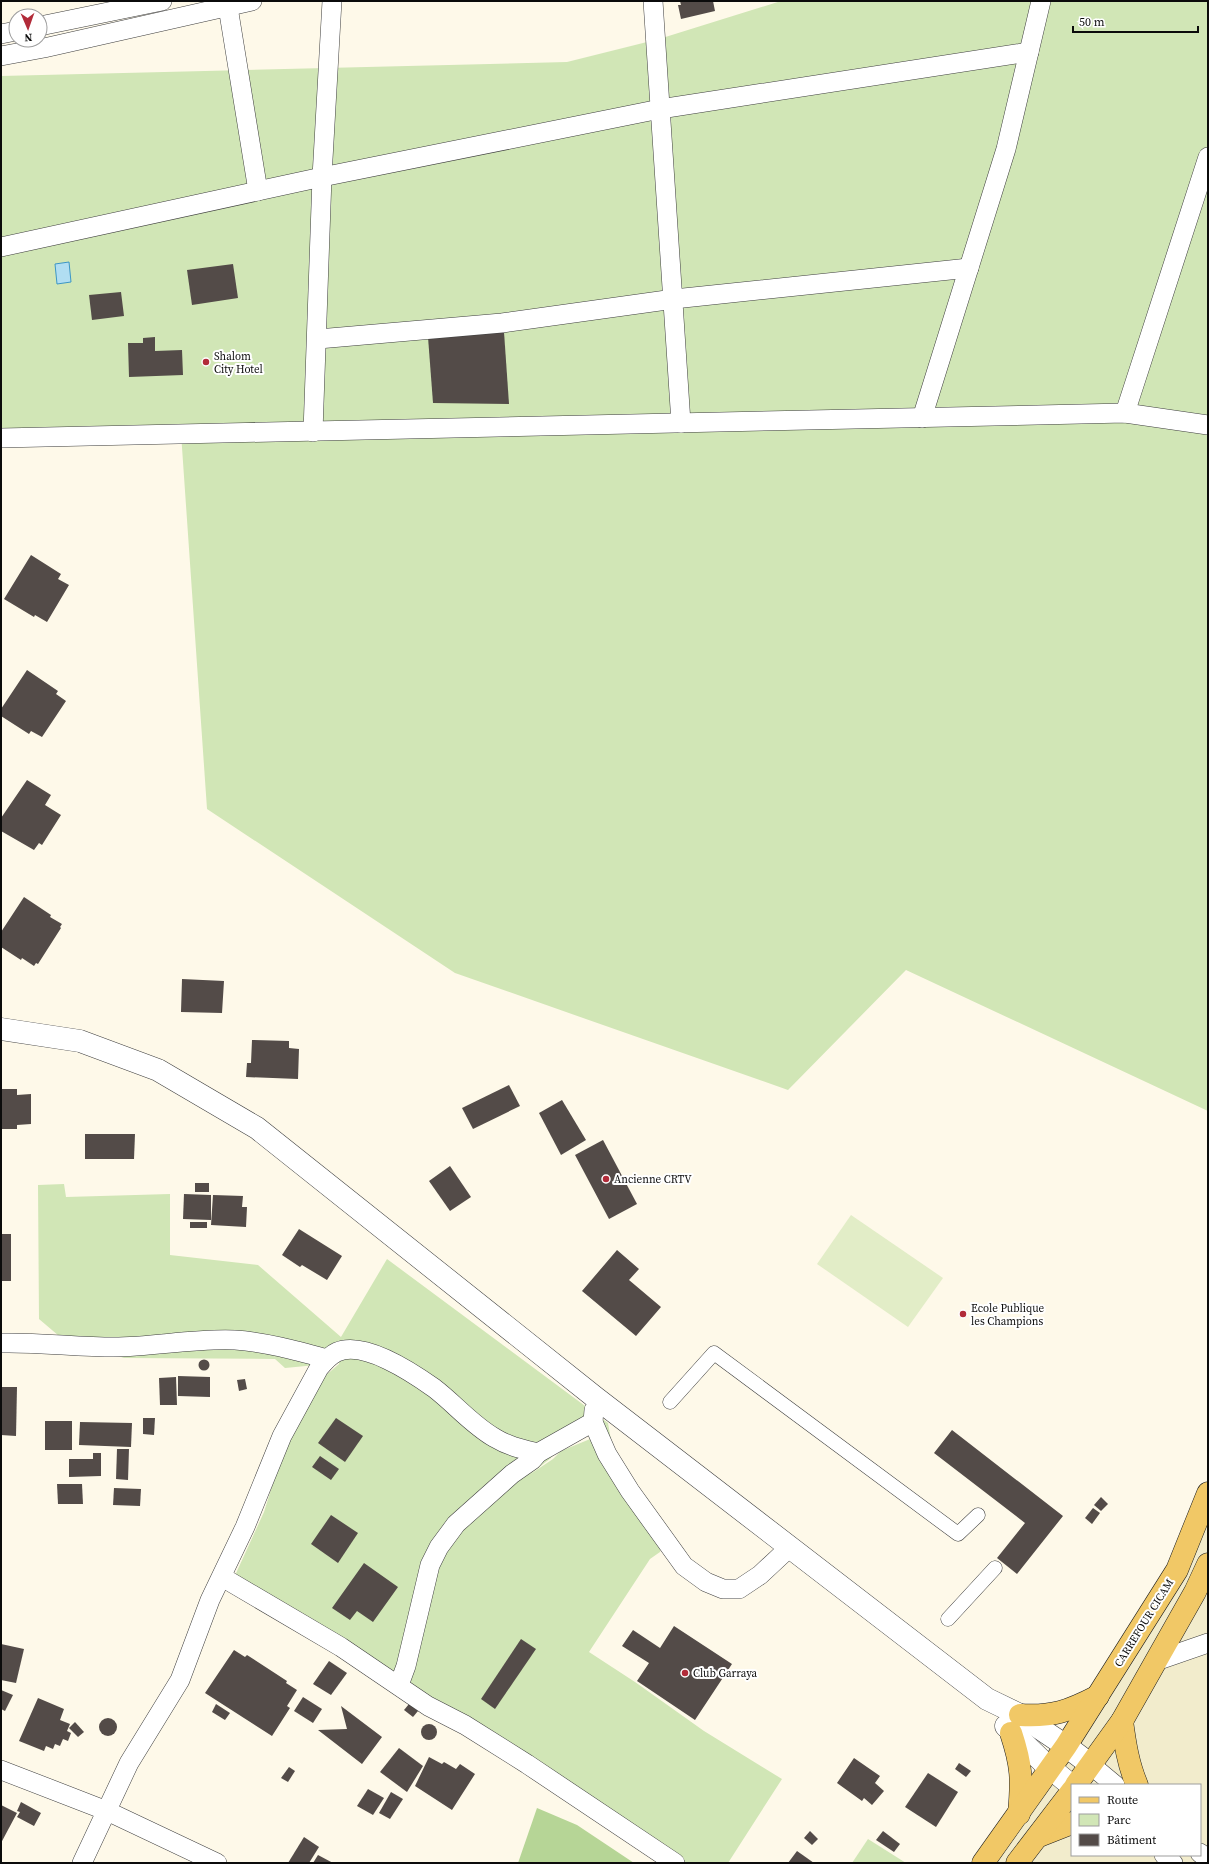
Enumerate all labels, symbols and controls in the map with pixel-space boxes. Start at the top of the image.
north arrow [8,8,48,48]
scale bar [1073,8,1198,34]
text: 50 m [1079,14,1105,30]
text: N [24,30,33,45]
place label: Shalom City Hotel [214,349,263,377]
marker: Shalom City Hotel [201,357,211,367]
place label: Ancienne CRTV [614,1172,692,1187]
marker: Ancienne CRTV [601,1174,611,1184]
place label: Ecole Publique les Champions [971,1301,1044,1329]
marker: Ecole Publique les Champions [958,1309,968,1319]
street label: CARREFOUR CICAM [1111,1576,1177,1670]
place label: Club Garraya [693,1666,758,1681]
marker: Club Garraya [680,1668,690,1678]
legend [1071,1784,1201,1856]
text: Route [1107,1792,1138,1808]
text: Parc [1107,1812,1131,1828]
text: Bâtiment [1107,1832,1156,1848]

